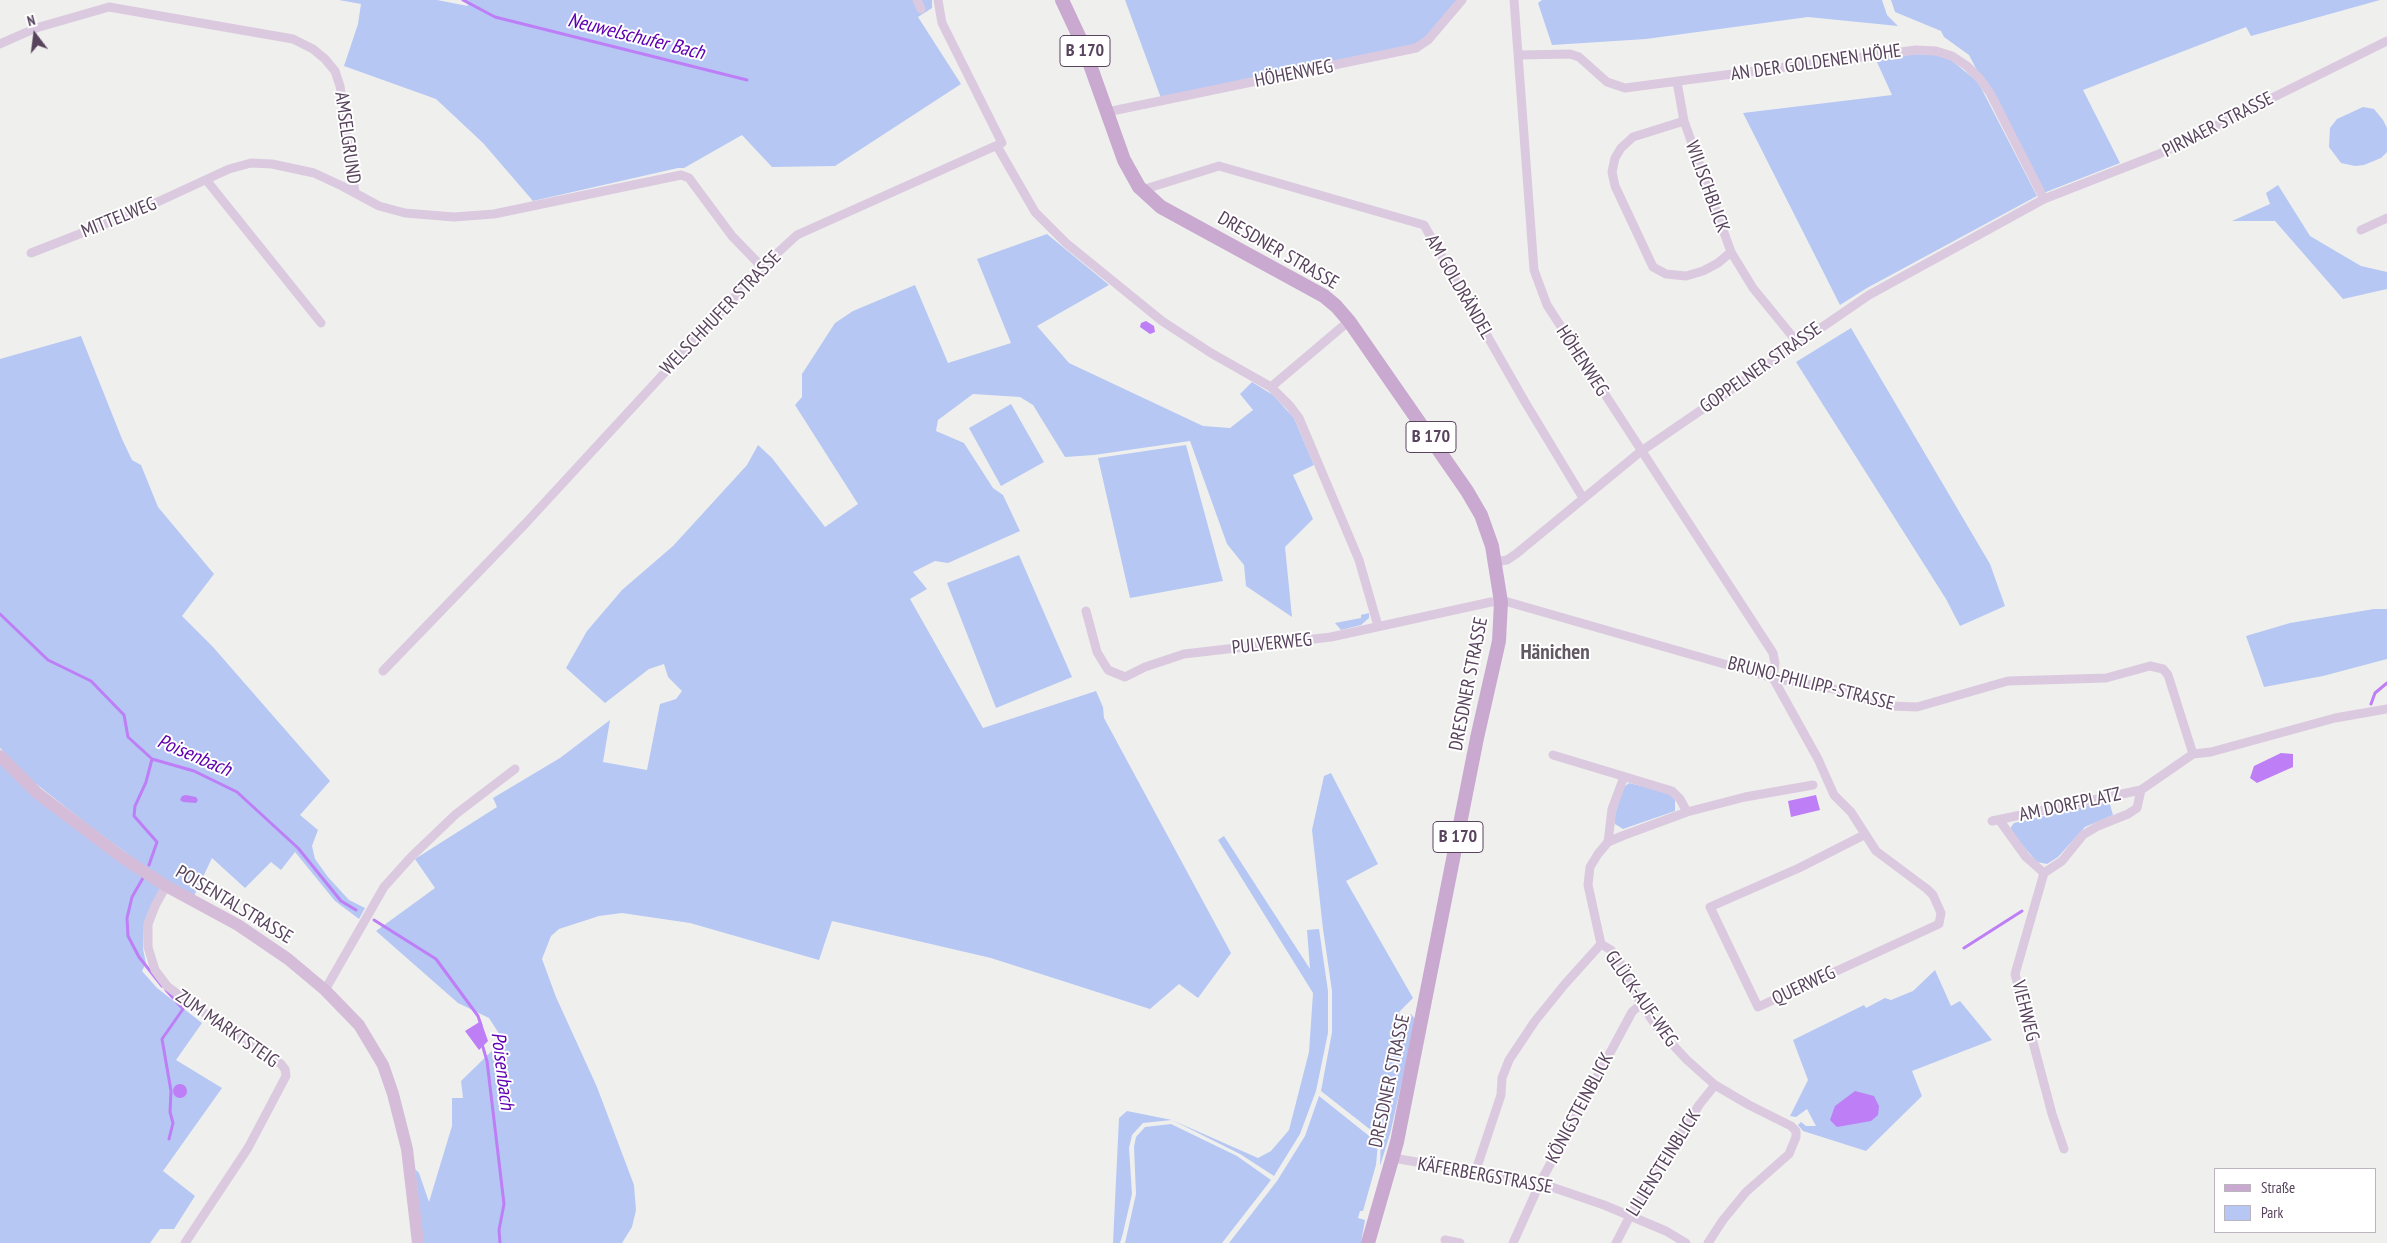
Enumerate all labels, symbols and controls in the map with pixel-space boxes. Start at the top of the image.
water label: Neuwelschufer Bach [565,8,707,66]
north arrow [10,10,60,60]
text: N [25,11,37,30]
road number: B 170 [1060,36,1110,66]
street label: AN DER GOLDENEN HÖHE [1729,40,1903,86]
street label: HÖHENWEG [1253,55,1335,93]
street label: PIRNAER STRASSE [2159,87,2277,163]
street label: AMSELGRUND [329,90,365,186]
street label: WILISCHBLICK [1680,138,1734,236]
street label: MITTELWEG [78,193,160,243]
street label: DRESDNER STRASSE [1214,207,1342,295]
street label: AM GOLDRÄNDEL [1420,231,1498,343]
street label: WELSCHHUFER STRASSE [656,246,786,380]
street label: GOPPELNER STRASSE [1696,318,1826,418]
street label: HÖHENWEG [1551,321,1613,401]
road number: B 170 [1406,422,1456,452]
street label: DRESDNER STRASSE [1445,615,1493,753]
street label: PULVERWEG [1231,628,1313,660]
district label: Hänichen [1520,640,1590,666]
street label: BRUNO-PHILIPP-STRASSE [1725,652,1897,716]
water label: Poisenbach [153,730,235,782]
street label: AM DORFPLATZ [2017,783,2123,827]
road number: B 170 [1433,822,1483,852]
street label: POISENTALSTRASSE [171,861,297,949]
street label: GLÜCK-AUF-WEG [1600,947,1682,1051]
street label: QUERWEG [1769,961,1839,1011]
street label: VIEHWEG [2006,978,2044,1044]
street label: ZUM MARKTSTEIG [171,985,283,1073]
street label: DRESDNER STRASSE [1365,1012,1415,1150]
water label: Poisenbach [485,1031,519,1111]
street label: KÖNIGSTEINBLICK [1541,1049,1619,1167]
street label: LILIENSTEINBLICK [1622,1105,1706,1221]
street label: KÄFERBERGSTRASSE [1416,1153,1554,1199]
legend [2214,1168,2377,1233]
text: Straße [2261,1178,2295,1197]
text: Park [2261,1203,2283,1222]

